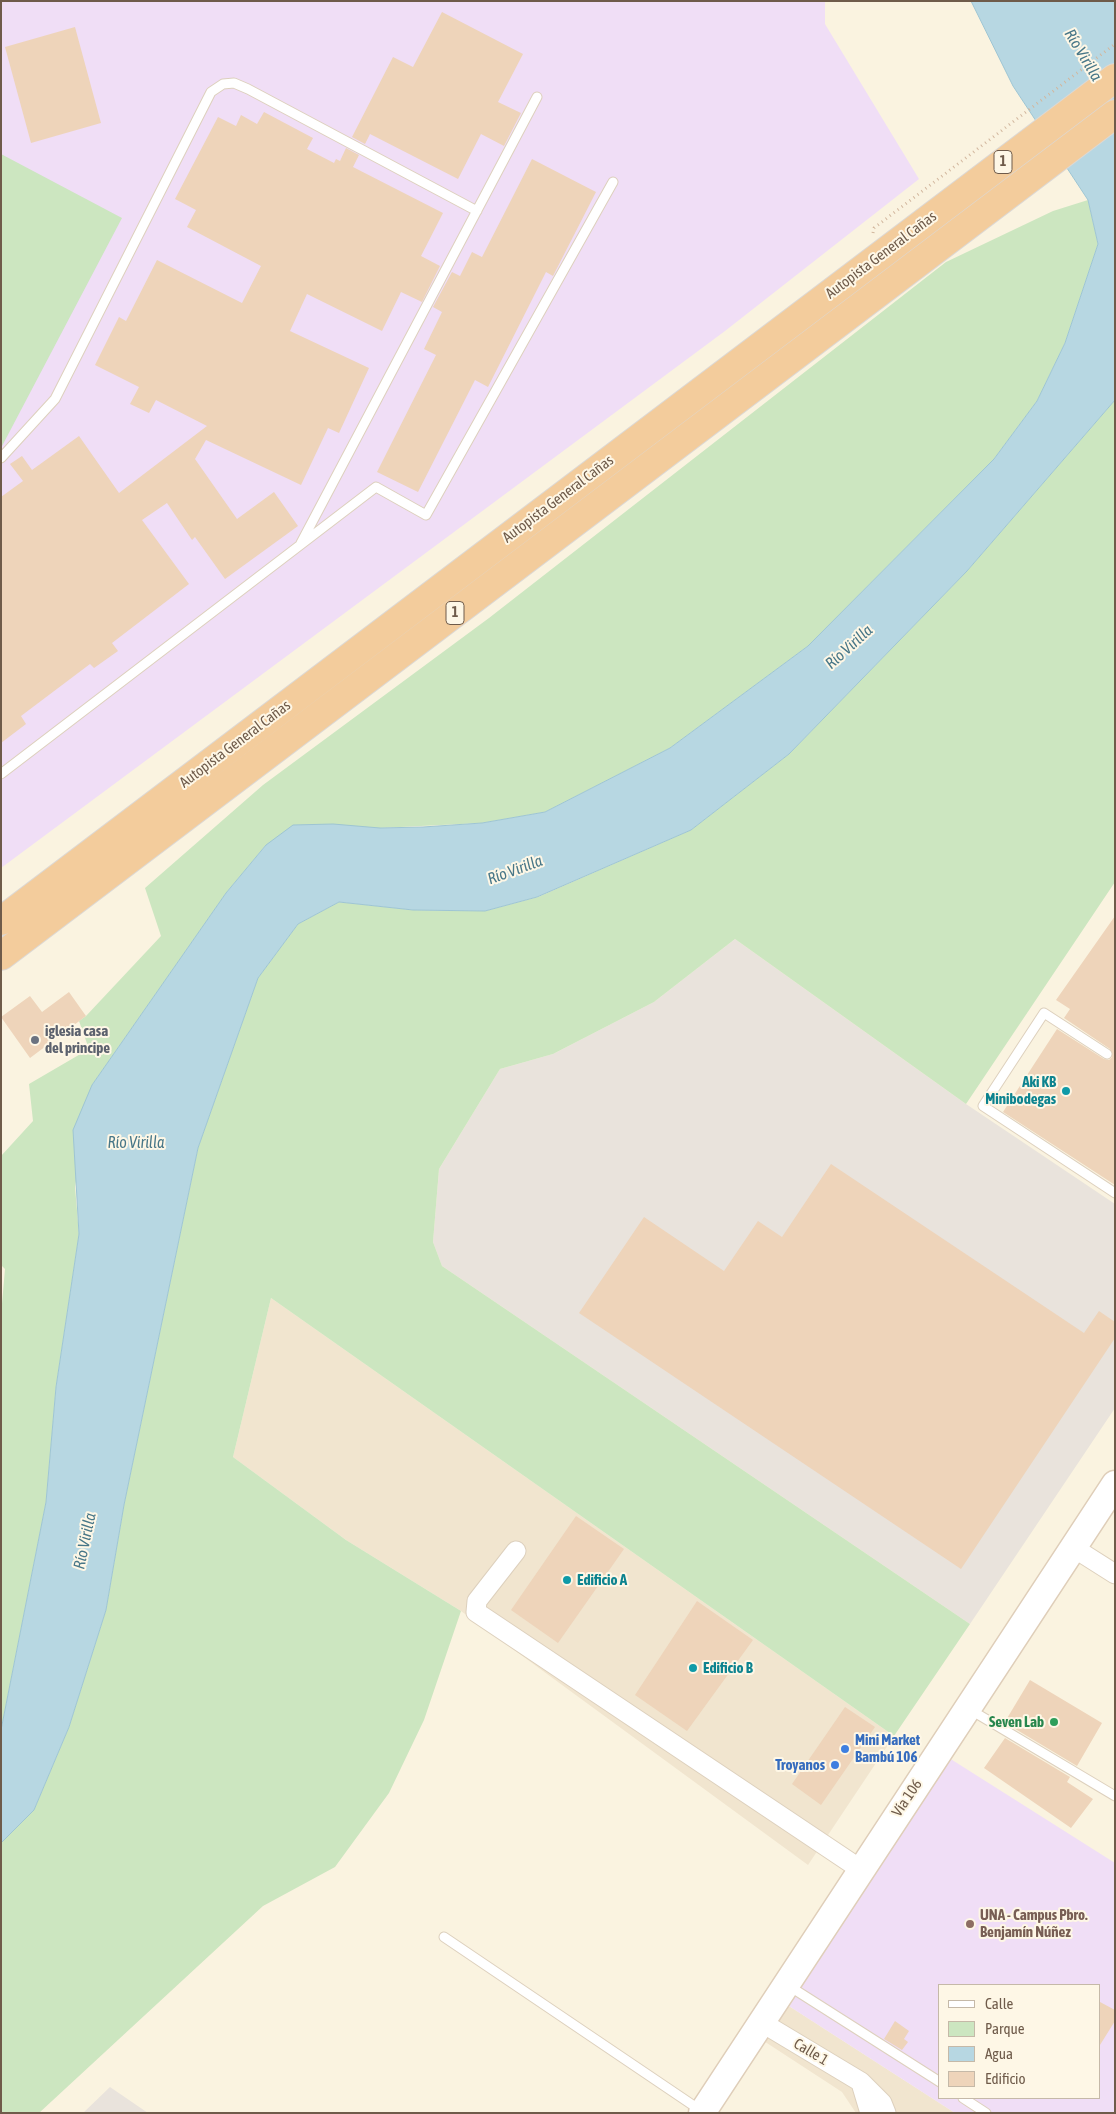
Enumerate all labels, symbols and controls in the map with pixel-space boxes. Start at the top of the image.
water label: Río Virilla [1060,26,1106,84]
road number: 1 [994,150,1012,173]
street label: Autopista General Cañas [822,207,940,303]
street label: Autopista General Cañas [499,451,617,547]
road number: 1 [446,602,464,624]
water label: Río Virilla [821,621,877,673]
street label: Autopista General Cañas [176,696,294,792]
water label: Río Virilla [485,851,545,889]
place label: iglesia casa del principe [45,1022,110,1057]
marker: iglesia casa del principe [29,1034,41,1046]
place label: Aki KB Minibodegas [985,1073,1056,1108]
marker: Aki KB Minibodegas [1060,1085,1072,1097]
water label: Río Virilla [108,1133,164,1153]
water label: Río Virilla [70,1511,100,1571]
place label: Edificio A [577,1571,627,1589]
marker: Edificio A [561,1574,573,1586]
place label: Edificio B [703,1659,753,1677]
marker: Edificio B [687,1662,699,1674]
place label: Seven Lab [989,1713,1044,1731]
marker: Seven Lab [1048,1716,1060,1728]
place label: Mini Market Bambú 106 [855,1731,920,1766]
marker: Mini Market Bambú 106 [839,1743,851,1755]
place label: Troyanos [775,1756,825,1774]
marker: Troyanos [829,1759,841,1771]
street label: Vía 106 [888,1776,926,1820]
place label: UNA - Campus Pbro. Benjamín Núñez [980,1906,1088,1941]
marker: UNA - Campus Pbro. Benjamín Núñez [964,1918,976,1930]
legend [938,1984,1101,2099]
text: Calle [985,1995,1013,2012]
text: Parque [985,2020,1025,2037]
street label: Calle 1 [790,2035,832,2069]
text: Agua [985,2045,1013,2062]
text: Edificio [985,2070,1026,2087]

